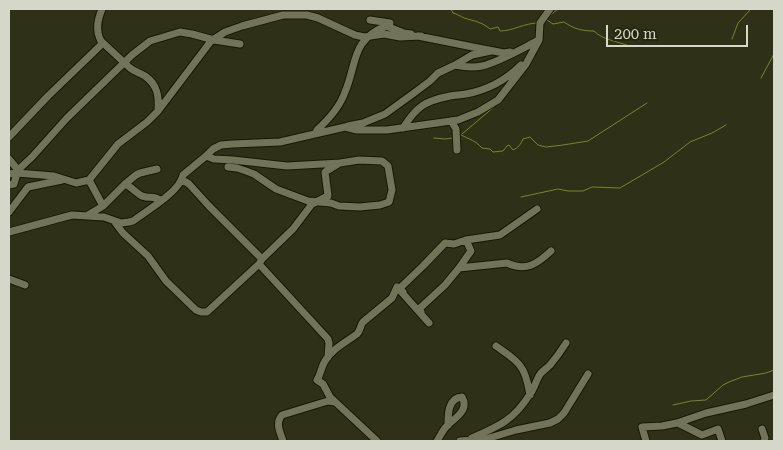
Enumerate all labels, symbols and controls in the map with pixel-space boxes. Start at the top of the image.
scale bar [608,15,750,47]
text: 200 m [614,25,657,43]

